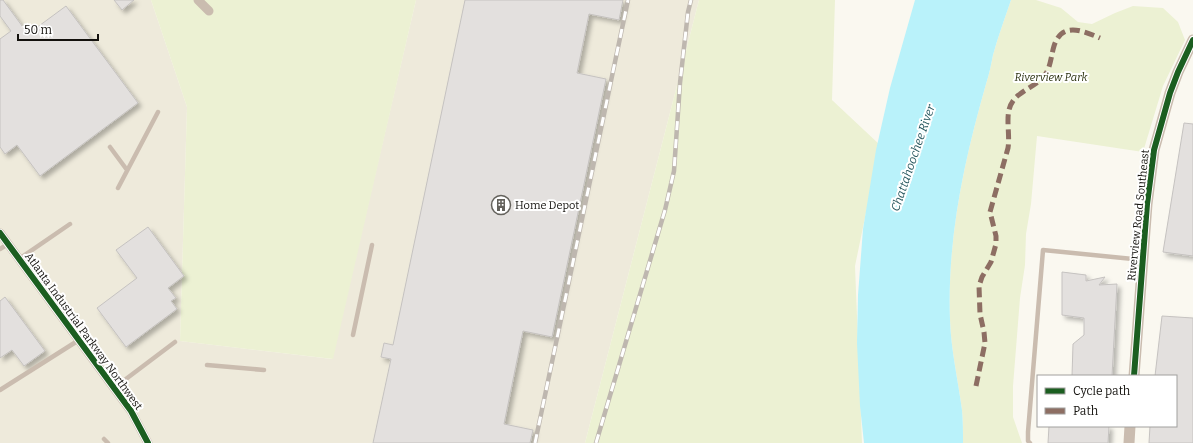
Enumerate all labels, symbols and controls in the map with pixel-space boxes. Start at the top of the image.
scale bar [18,16,98,42]
text: 50 m [24,23,53,37]
park label: Riverview Park [1015,71,1089,84]
water label: Chattahoochee River [888,102,938,213]
street label: Riverview Road Southeast [1125,149,1152,281]
building icon: Home Depot [490,194,512,216]
place label: Home Depot [515,199,579,212]
street label: Atlanta Industrial Parkway Northwest [22,250,145,413]
legend [1037,375,1177,427]
text: Cycle path [1073,384,1131,398]
text: Path [1073,404,1099,418]

